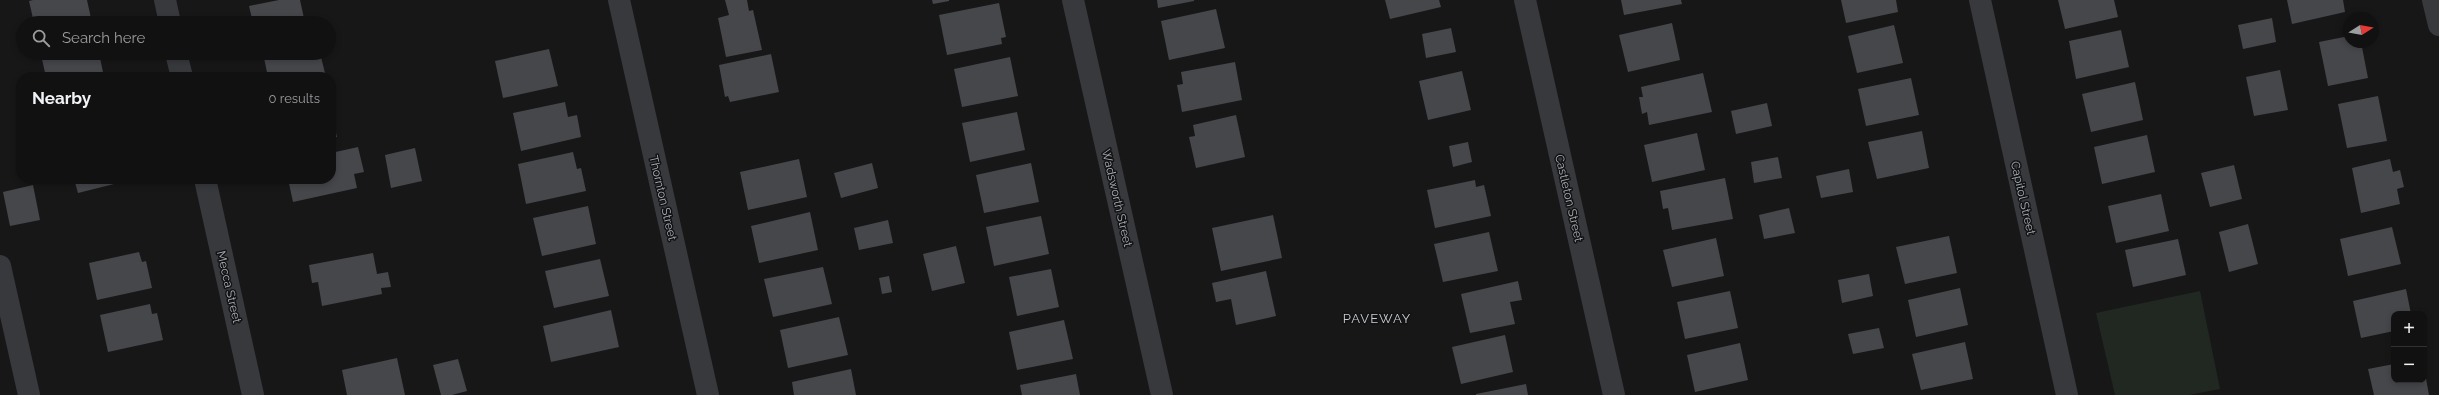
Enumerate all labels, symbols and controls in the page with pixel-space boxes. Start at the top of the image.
north arrow [2343,12,2379,48]
search box [16,16,336,60]
icon: search [30,27,52,49]
text: Search here [62,29,145,47]
text: Nearby [32,88,91,108]
text: 0 results [269,91,320,106]
street label: Wadsworth Street [1099,148,1135,248]
street label: Castleton Street [1552,153,1586,243]
street label: Thornton Street [646,154,680,242]
street label: Capitol Street [2008,160,2038,236]
street label: Mecca Street [214,250,244,324]
district label: PAVEWAY [1343,311,1411,326]
map controls [2391,311,2427,383]
button: + [2391,311,2427,347]
button: − [2391,347,2427,383]

